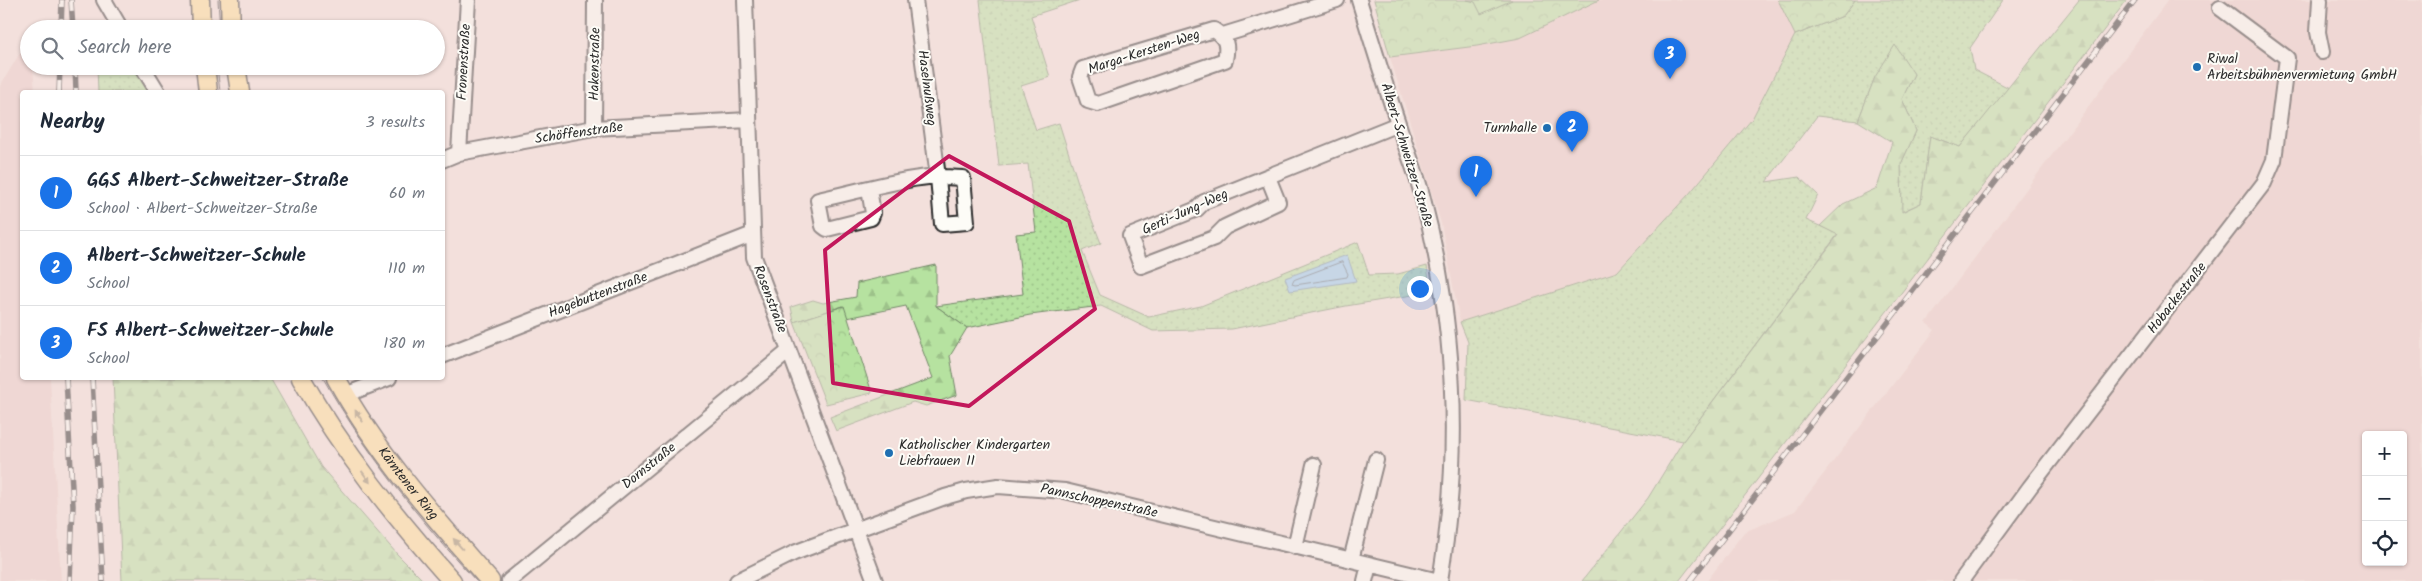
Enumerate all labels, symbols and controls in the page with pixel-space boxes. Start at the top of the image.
search box [20,20,445,75]
street label: Fronenstraße [451,22,477,101]
street label: Marga-Kersten-Weg [1085,24,1203,80]
street label: Hakenstraße [583,26,607,101]
text: Search here [78,33,172,63]
icon: search [38,34,66,62]
pin: 3 [1654,38,1686,79]
place label: Riwal Arbeitsbühnenvermietung GmbH [2207,48,2397,86]
street label: Haselnußweg [911,49,943,127]
marker: Riwal Arbeitsbühnenvermietung GmbH [2191,61,2203,73]
street label: Albert-Schweitzer-Straße [1375,80,1440,230]
text: Nearby [40,106,105,139]
text: 3 results [366,110,425,135]
pin: 2 [1556,111,1588,152]
street label: Schöffenstraße [533,116,625,150]
place label: Turnhalle [1483,117,1538,139]
marker: Turnhalle [1541,122,1553,134]
pin: 1 [1460,156,1492,197]
text: GGS Albert-Schweitzer-Straße [87,166,348,196]
text: 1 [54,181,58,206]
text: 60 m [389,181,425,206]
street label: Gerti-Jung-Weg [1138,183,1232,241]
text: School · Albert-Schweitzer-Straße [87,196,317,221]
text: Albert-Schweitzer-Schule [87,241,306,271]
text: 2 [51,256,61,281]
text: 110 m [388,256,425,281]
street label: Hobackestraße [2142,257,2213,339]
street label: Rosenstraße [747,262,793,337]
street label: Hagebuttenstraße [545,266,651,324]
text: School [87,271,130,296]
your location [1407,276,1433,302]
text: FS Albert-Schweitzer-Schule [87,316,334,346]
text: 3 [52,331,60,356]
text: 180 m [383,331,425,356]
text: School [87,346,130,371]
one-way arrow [354,409,364,422]
map controls [2362,431,2407,566]
button: + [2362,431,2407,476]
place label: Katholischer Kindergarten Liebfrauen II [899,434,1050,472]
street label: Dornstraße [617,437,682,495]
street label: Kärntener Ring [372,442,444,525]
marker: Katholischer Kindergarten Liebfrauen II [883,447,895,459]
one-way arrow [360,470,371,483]
button: − [2362,476,2407,521]
street label: Pannschoppenstraße [1038,478,1160,524]
button: locate [2362,521,2407,566]
one-way arrow [452,539,464,551]

